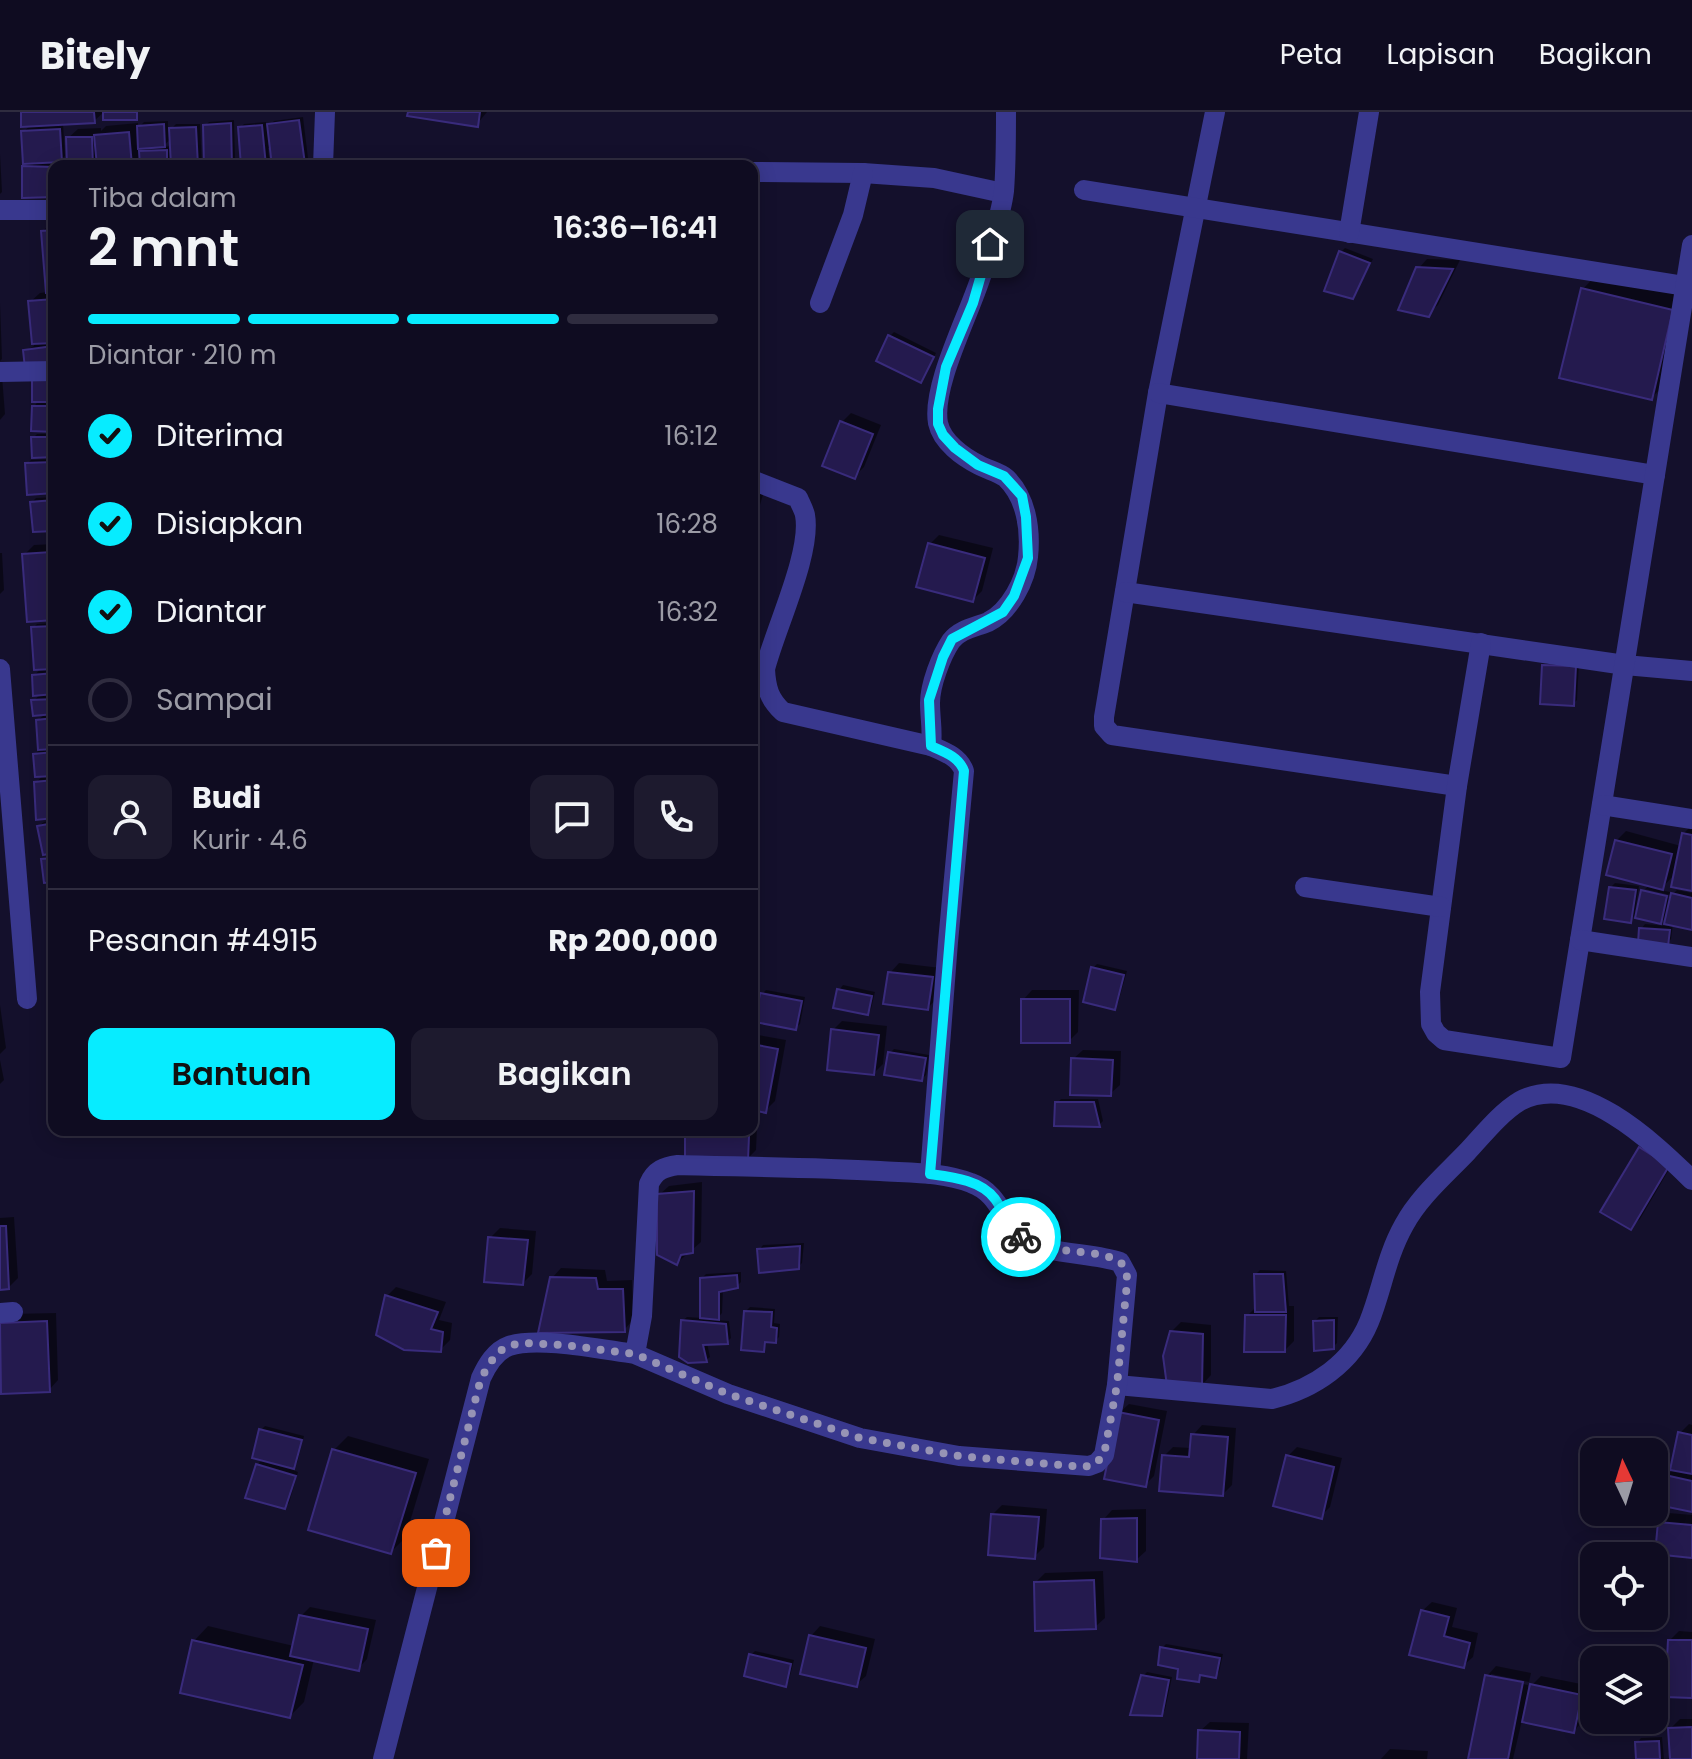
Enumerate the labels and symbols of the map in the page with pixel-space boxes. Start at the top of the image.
pin [956,210,1024,278]
courier [981,1197,1061,1277]
north arrow [1580,1438,1668,1526]
pin [402,1519,470,1587]

